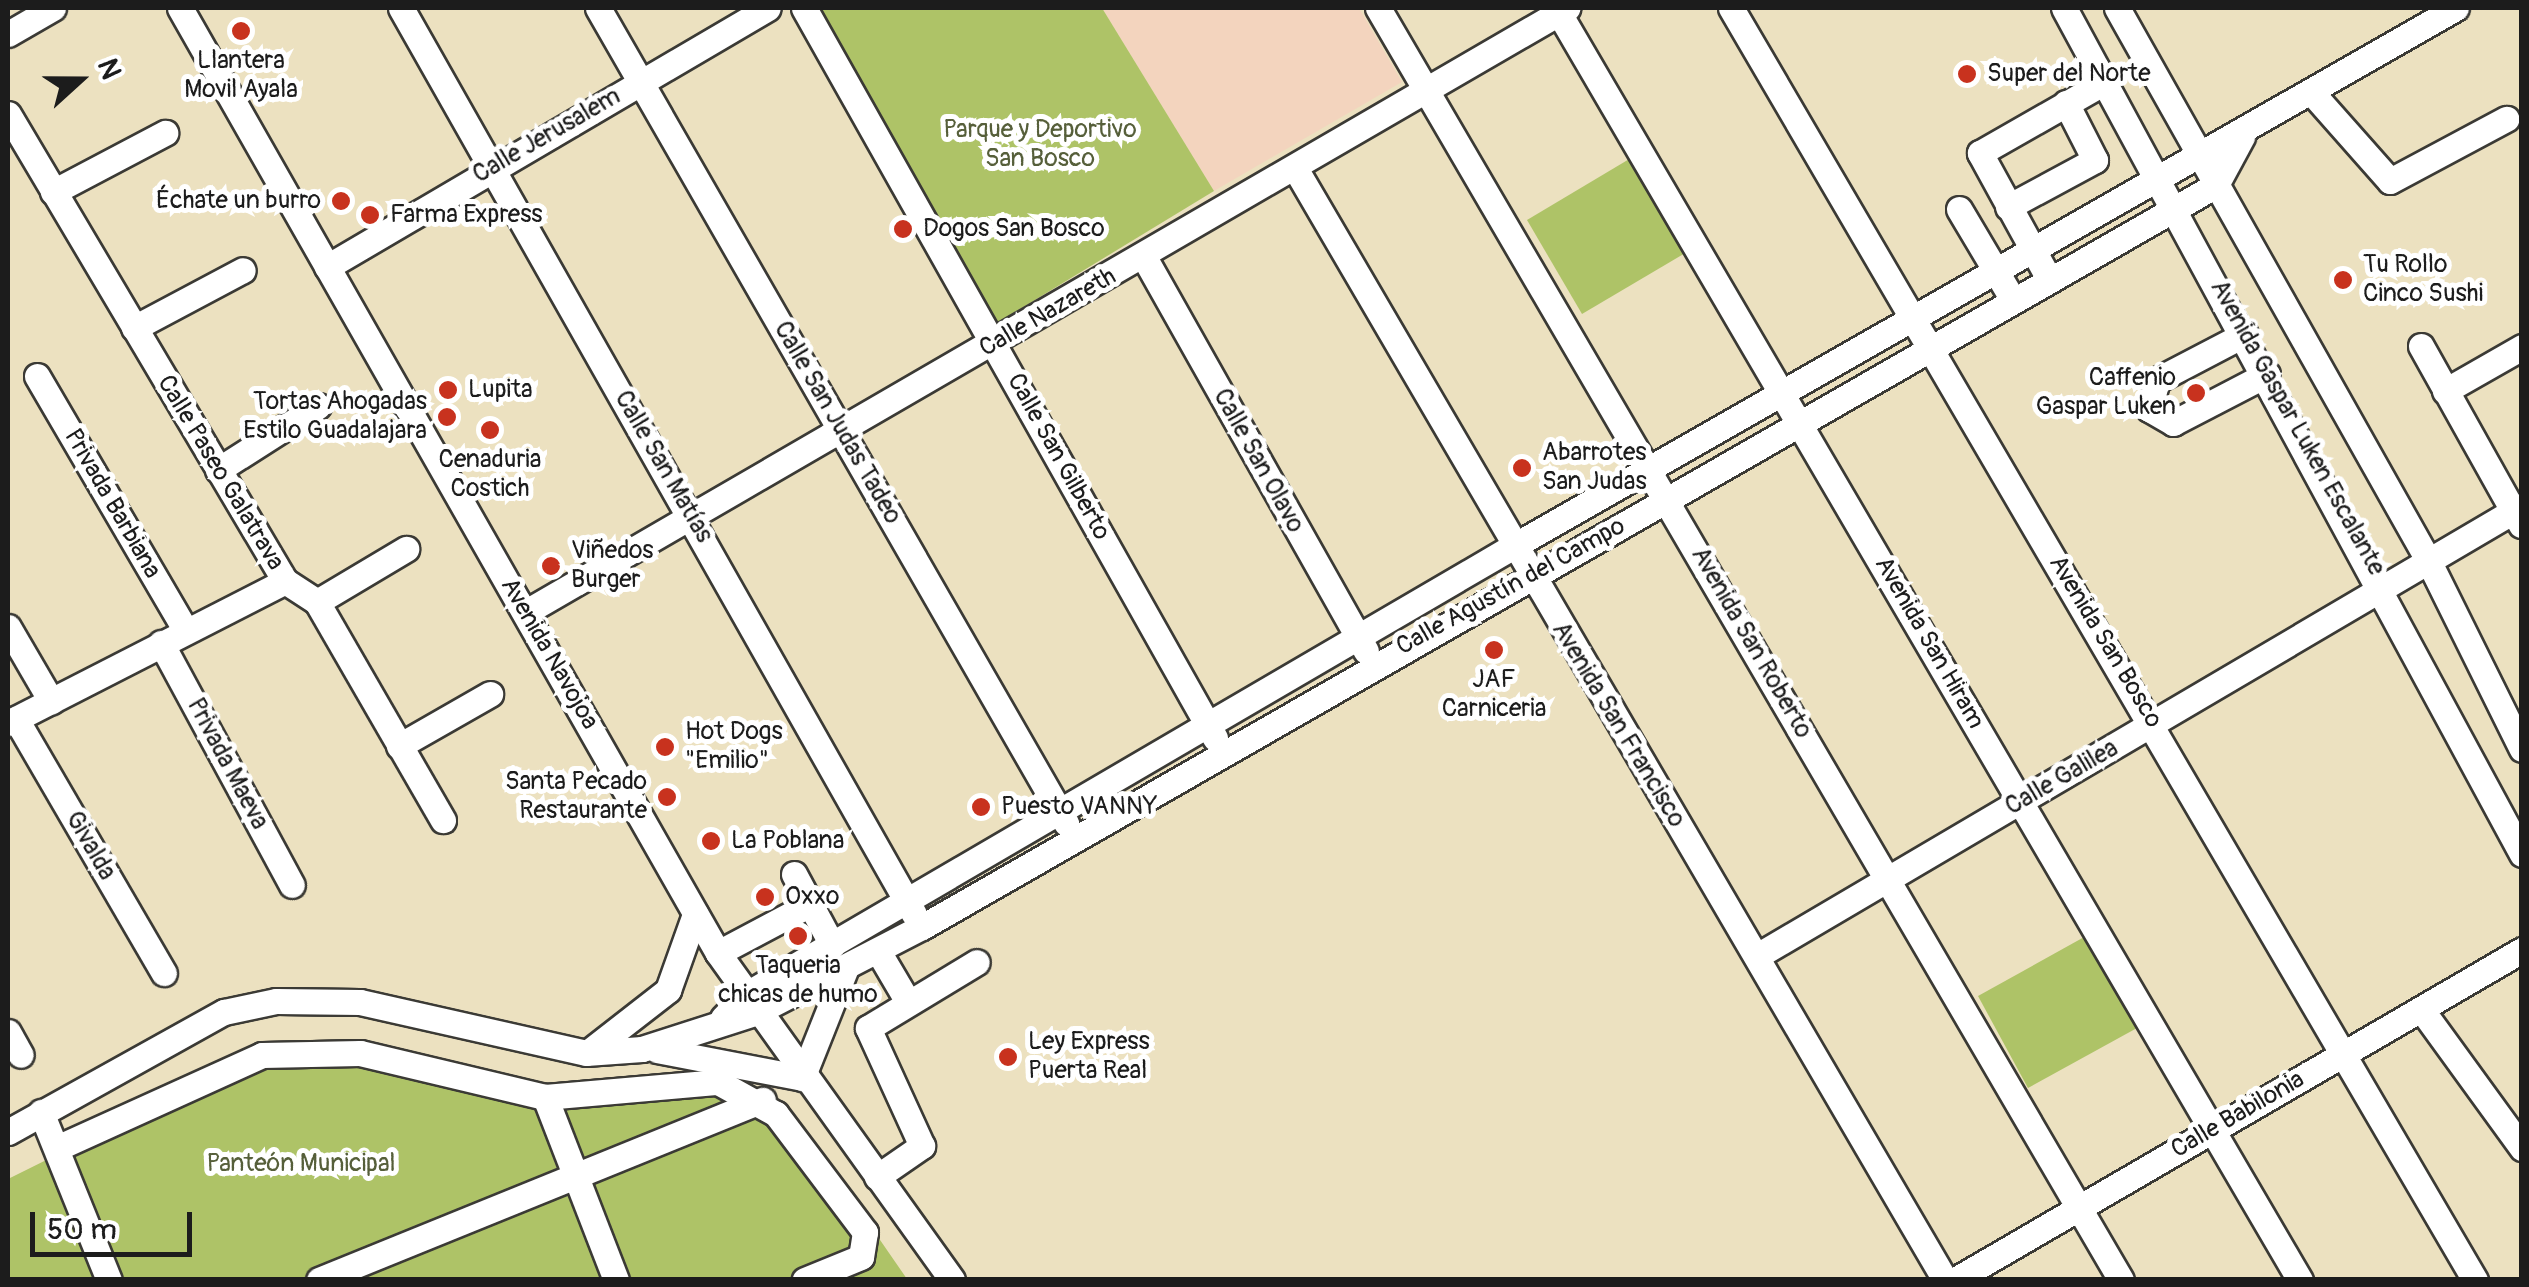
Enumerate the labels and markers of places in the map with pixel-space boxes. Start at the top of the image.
marker: Llantera Movil Ayala [230,20,252,42]
place label: Llantera Movil Ayala [184,47,298,106]
place label: Super del Norte [1987,59,2150,89]
marker: Super del Norte [1956,63,1978,85]
place label: Échate un burro [156,186,321,216]
marker: Échate un burro [330,190,352,212]
place label: Farma Express [390,200,542,230]
marker: Farma Express [359,204,381,226]
place label: Dogos San Bosco [923,214,1105,244]
marker: Dogos San Bosco [892,218,914,240]
place label: Tu Rollo Cinco Sushi [2363,251,2483,310]
marker: Tu Rollo Cinco Sushi [2332,269,2354,291]
place label: Caffenio Gaspar Luken [2036,364,2176,423]
place label: Lupita [468,375,533,405]
marker: Lupita [437,379,459,401]
marker: Caffenio Gaspar Luken [2185,382,2207,404]
place label: Tortas Ahogadas Estilo Guadalajara [243,388,427,447]
marker: Tortas Ahogadas Estilo Guadalajara [436,406,458,428]
marker: Cenaduria Costich [479,419,501,441]
place label: Abarrotes San Judas [1542,439,1647,498]
place label: Cenaduria Costich [439,446,541,505]
marker: Abarrotes San Judas [1511,457,1533,479]
place label: Viñedos Burger [571,537,653,596]
marker: Viñedos Burger [540,555,562,577]
marker: JAF Carniceria [1483,639,1505,661]
place label: JAF Carniceria [1442,666,1546,725]
place label: Hot Dogs "Emilio" [685,718,783,777]
marker: Hot Dogs "Emilio" [654,736,676,758]
place label: Santa Pecado Restaurante [505,768,647,827]
marker: Santa Pecado Restaurante [656,786,678,808]
place label: Puesto VANNY [1001,792,1157,822]
marker: Puesto VANNY [970,796,992,818]
place label: La Poblana [731,826,844,856]
marker: La Poblana [700,830,722,852]
place label: Oxxo [785,882,839,912]
marker: Oxxo [754,886,776,908]
marker: Taqueria chicas de humo [787,925,809,947]
place label: Taqueria chicas de humo [718,952,878,1011]
place label: Ley Express Puerta Real [1028,1028,1150,1087]
marker: Ley Express Puerta Real [997,1046,1019,1068]

